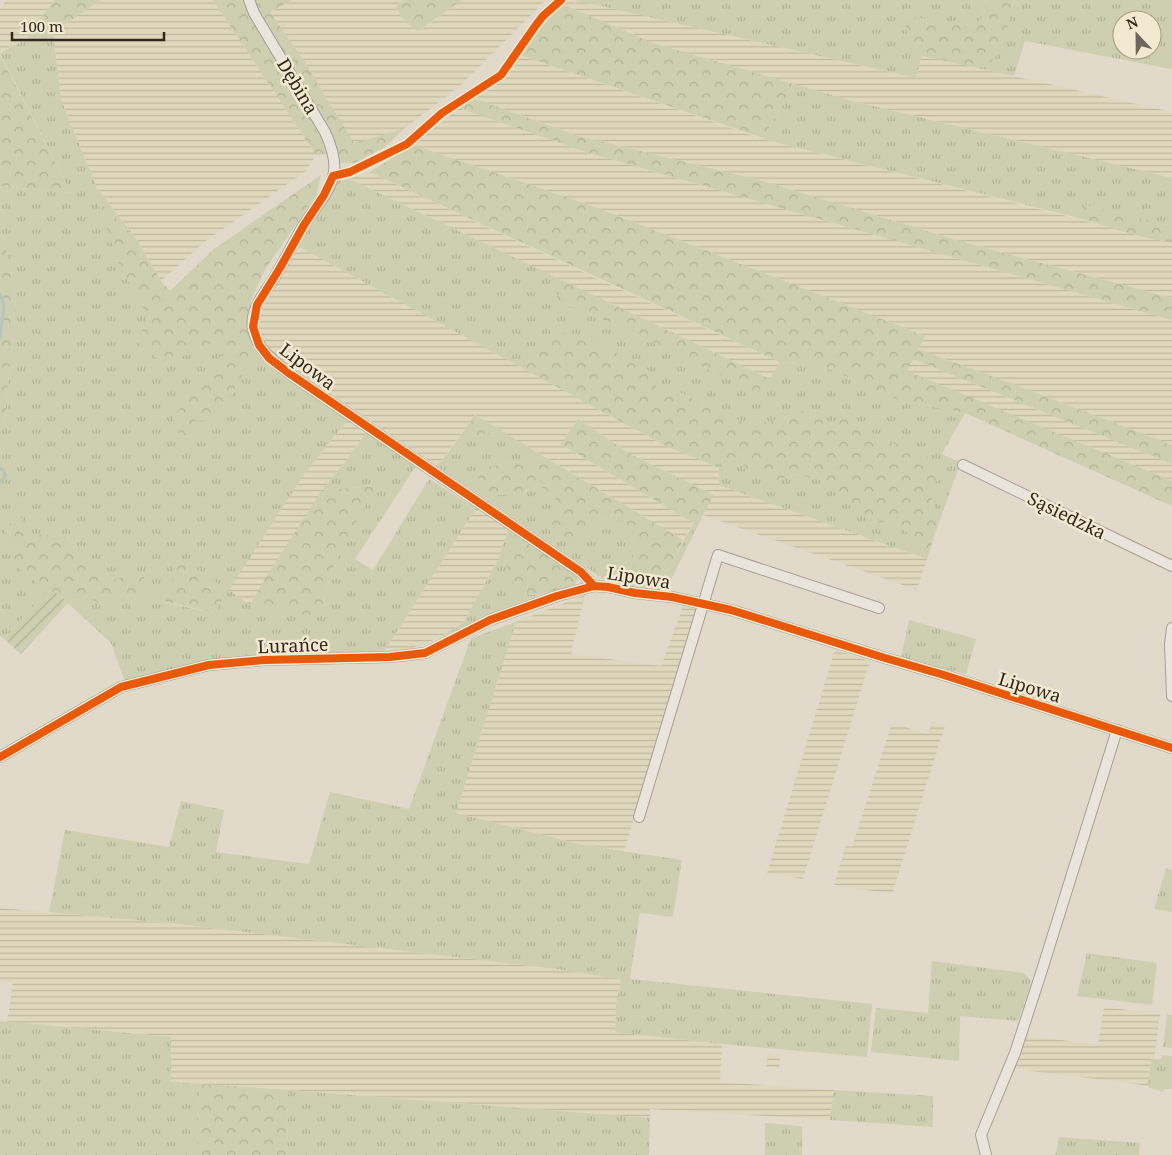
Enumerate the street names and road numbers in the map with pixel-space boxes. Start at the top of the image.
street label: Dębina [272,54,324,118]
street label: Lipowa [275,337,341,395]
street label: Sąsiedzka [1024,486,1110,544]
street label: Lipowa [605,560,673,594]
street label: Lurańce [257,632,329,658]
street label: Lipowa [996,666,1064,708]

